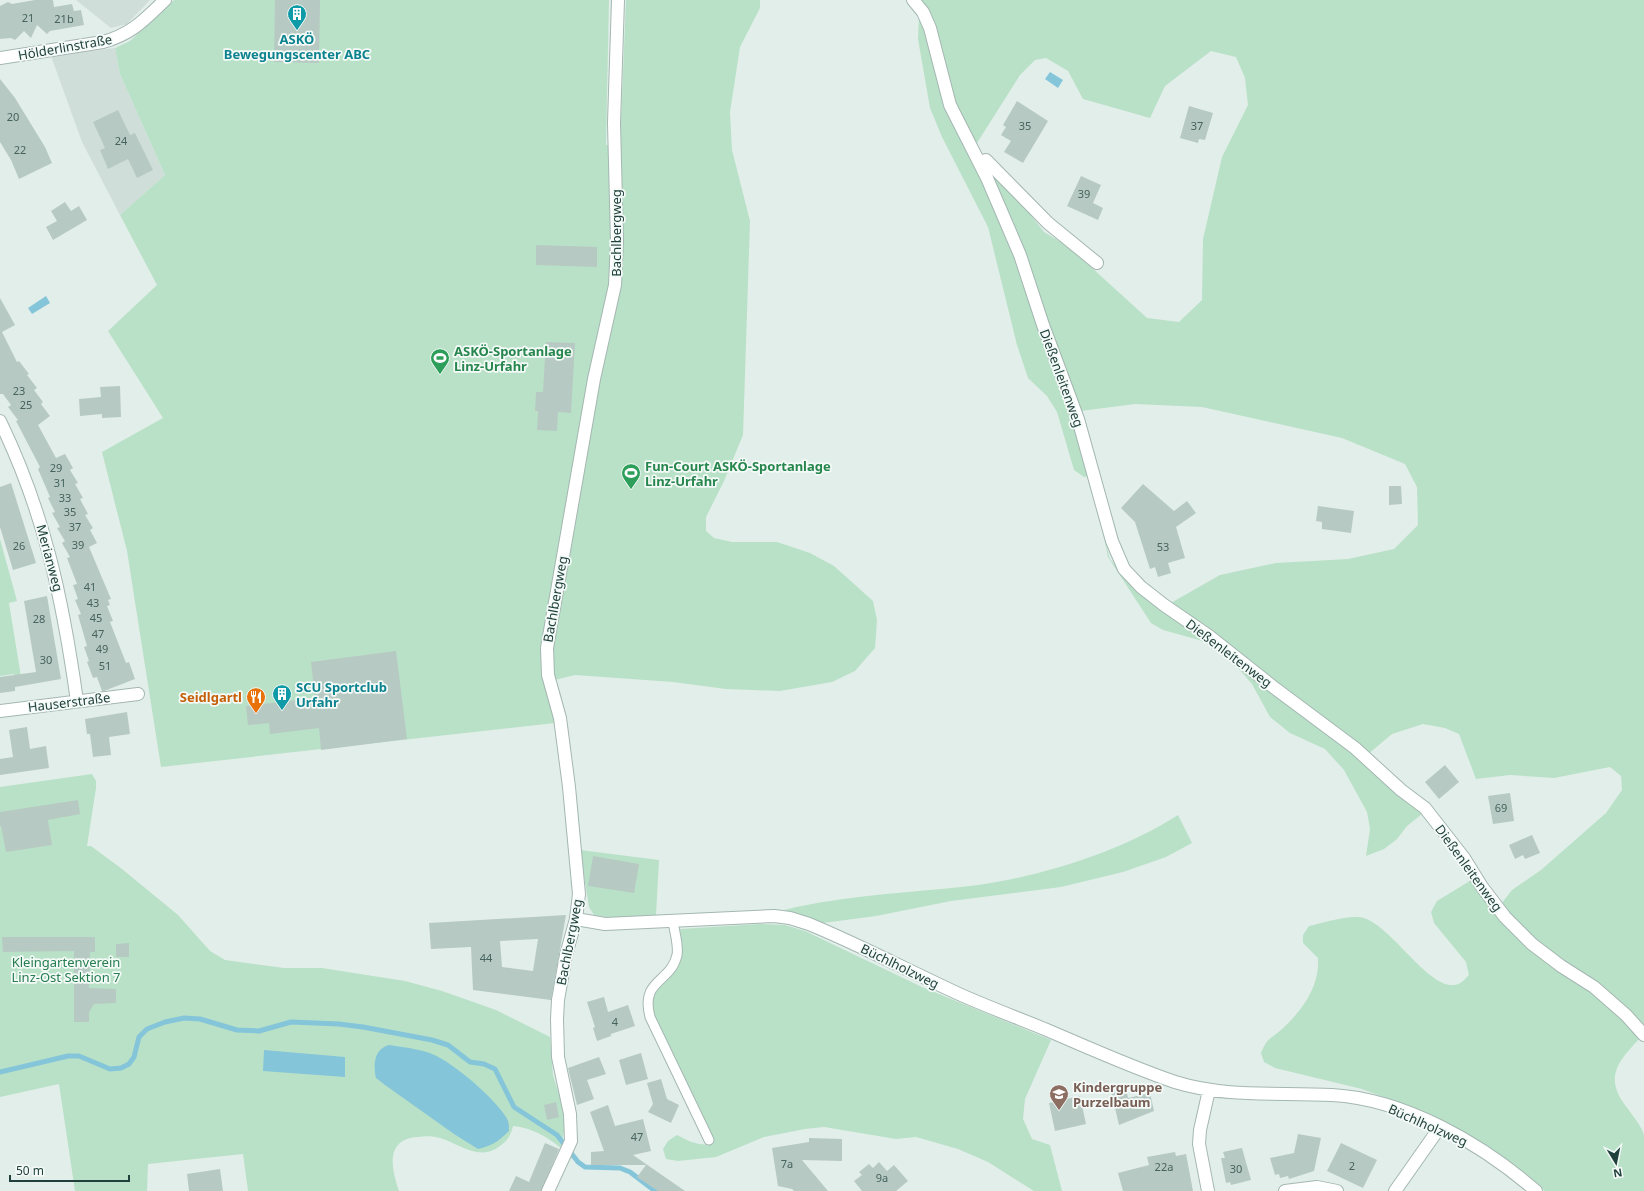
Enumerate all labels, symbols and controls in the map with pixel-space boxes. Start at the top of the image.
building icon: ASKÖ Bewegungscenter ABC [286,3,308,31]
house number: 21 [22,10,34,25]
house number: 21b [54,11,74,26]
street label: Hölderlinstraße [17,30,113,64]
place label: ASKÖ Bewegungscenter ABC [224,30,370,63]
house number: 20 [7,109,19,124]
house number: 35 [1019,118,1031,133]
house number: 37 [1191,118,1203,133]
house number: 24 [115,133,128,148]
house number: 22 [14,142,26,157]
house number: 39 [1078,186,1090,201]
street label: Bachlbergweg [607,189,625,277]
street label: Dießenleitenweg [1036,326,1088,430]
place label: ASKÖ-Sportanlage Linz-Urfahr [454,342,572,375]
sports icon: ASKÖ-Sportanlage Linz-Urfahr [429,347,451,375]
house number: 23 [13,383,25,398]
house number: 25 [20,397,32,412]
place label: Fun-Court ASKÖ-Sportanlage Linz-Urfahr [645,457,831,490]
house number: 29 [50,460,62,475]
sports icon: Fun-Court ASKÖ-Sportanlage Linz-Urfahr [620,462,642,490]
house number: 31 [54,475,66,490]
house number: 33 [59,490,71,505]
house number: 35 [64,504,76,519]
house number: 37 [69,519,81,534]
street label: Merianweg [32,522,68,594]
house number: 39 [72,537,84,552]
house number: 26 [13,538,25,553]
house number: 53 [1157,539,1169,554]
street label: Bachlbergweg [539,554,571,644]
house number: 41 [84,579,96,594]
house number: 43 [87,595,99,610]
house number: 45 [90,610,102,625]
house number: 28 [33,611,45,626]
street label: Dießenleitenweg [1182,615,1276,691]
house number: 47 [92,626,104,641]
house number: 49 [96,641,108,656]
house number: 30 [40,652,52,667]
house number: 51 [99,658,111,673]
place label: SCU Sportclub Urfahr [296,678,387,711]
building icon: SCU Sportclub Urfahr [271,683,293,711]
restaurant icon: Seidlgartl [245,686,267,714]
street label: Hauserstraße [27,688,111,716]
place label: Seidlgartl [180,688,242,706]
house number: 69 [1495,800,1507,815]
street label: Dießenleitenweg [1431,821,1507,915]
street label: Bachlbergweg [552,897,586,987]
street label: Büchlholzweg [858,939,942,993]
house number: 44 [480,950,493,965]
park label: Kleingartenverein Linz-Ost Sektion 7 [11,953,121,986]
house number: 4 [612,1014,619,1029]
place label: Kindergruppe Purzelbaum [1073,1078,1163,1111]
school or university icon: Kindergruppe Purzelbaum [1048,1083,1070,1111]
street label: Büchlholzweg [1385,1099,1471,1151]
house number: 47 [631,1129,643,1144]
north arrow [1596,1143,1636,1183]
house number: 7a [781,1156,793,1171]
scale bar [10,1157,129,1183]
house number: 2 [1349,1158,1355,1173]
house number: 22a [1155,1159,1173,1174]
house number: 30 [1230,1161,1242,1176]
text: 50 m [16,1162,44,1179]
text: N [1612,1165,1624,1182]
house number: 9a [876,1170,888,1185]

